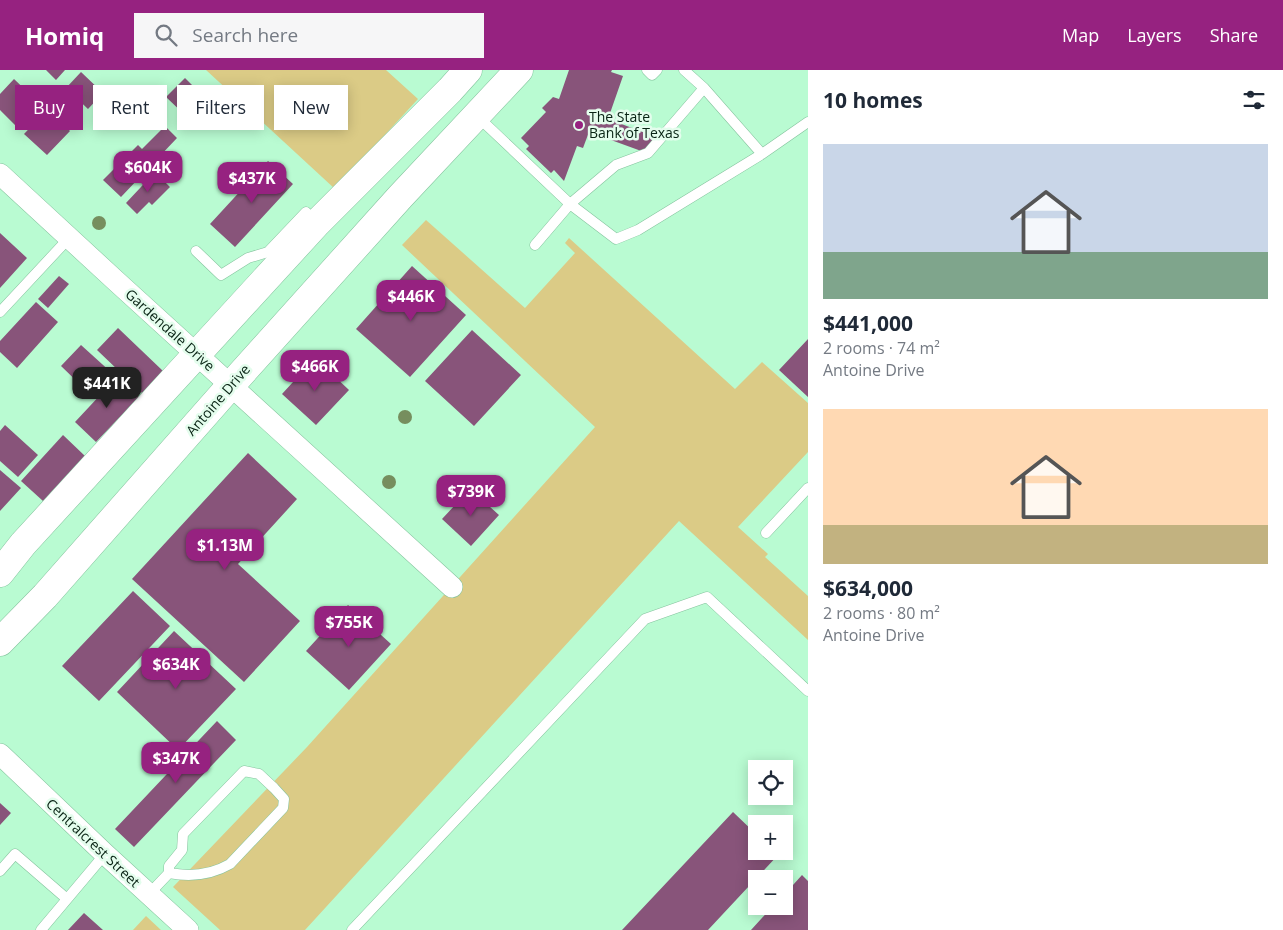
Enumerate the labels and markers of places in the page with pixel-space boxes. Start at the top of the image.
place label: The State Bank of Texas [589,107,680,142]
marker: The State Bank of Texas [573,119,585,131]
pin: $604K [113,150,183,193]
pin: $437K [217,162,287,204]
pin: $446K [376,280,446,322]
pin: $466K [280,350,350,392]
pin: $441K [72,366,142,409]
pin: $739K [436,474,506,517]
pin: $1.13M [184,528,266,571]
pin: $755K [314,606,384,648]
pin: $634K [141,648,211,690]
pin: $347K [141,742,211,784]

